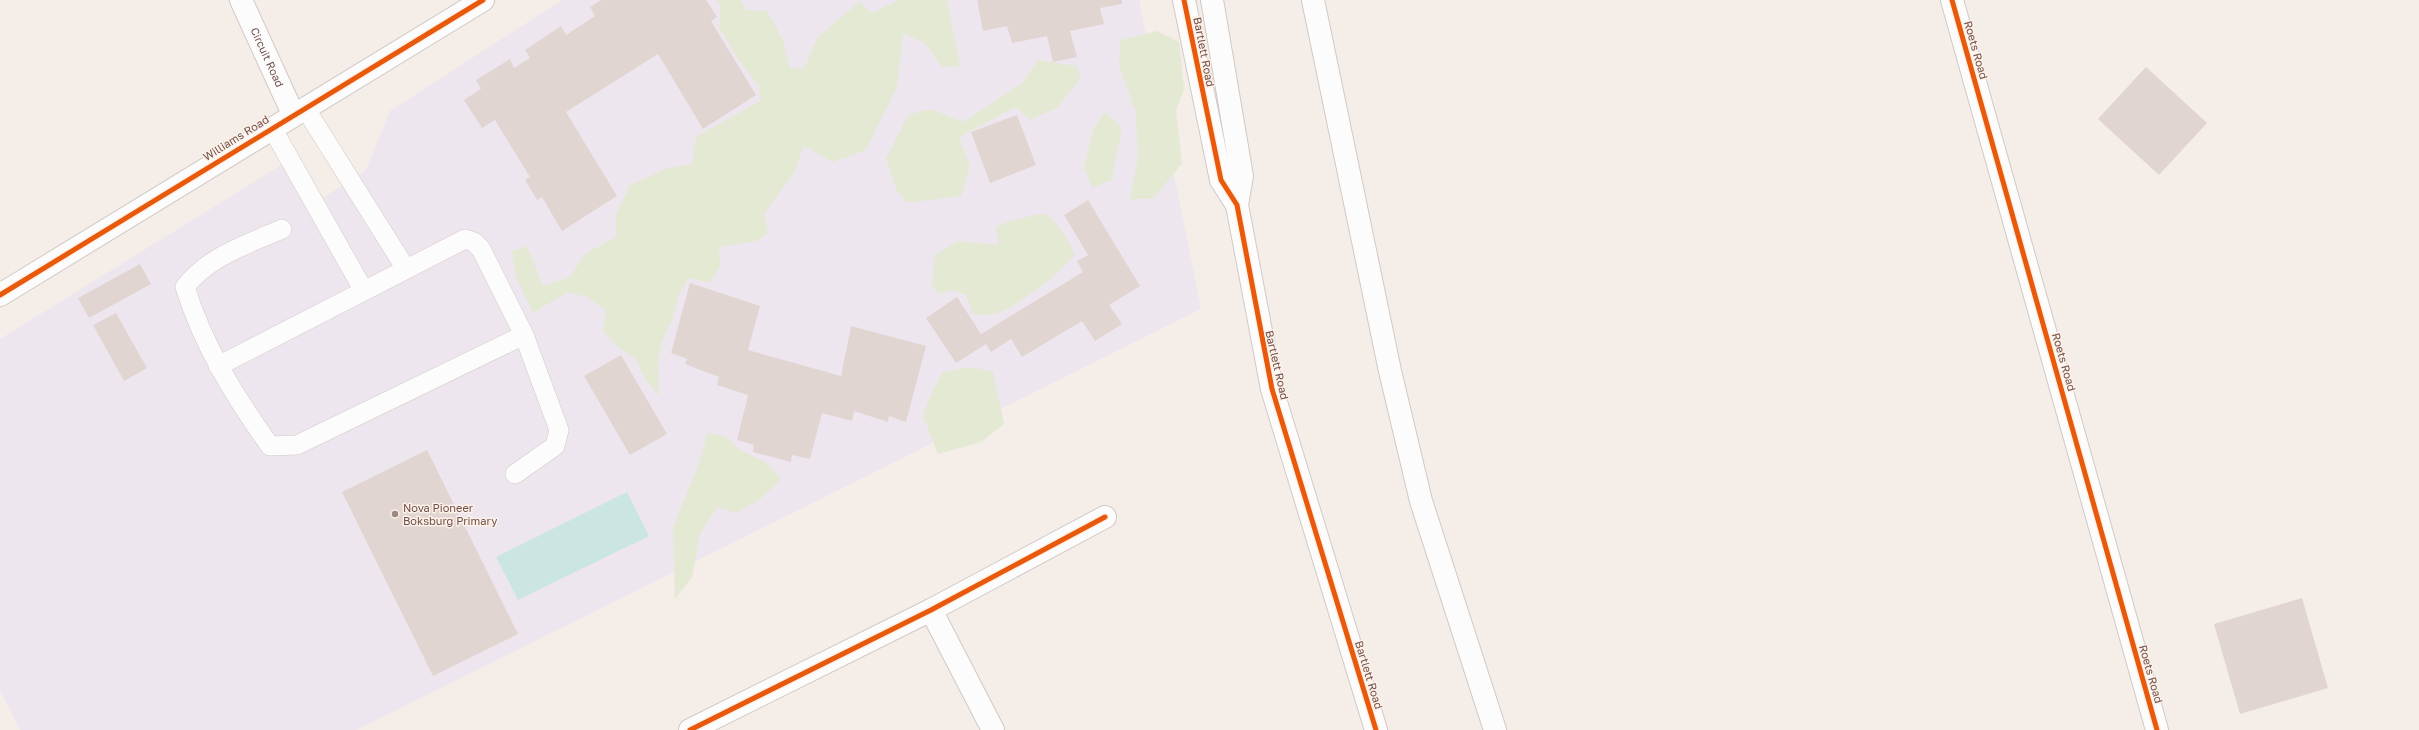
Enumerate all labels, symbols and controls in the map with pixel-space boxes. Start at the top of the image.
street label: Bartlett Road [1191,16,1218,88]
street label: Roets Road [1962,19,1991,81]
street label: Circuit Road [248,25,287,89]
street label: Williams Road [200,112,271,163]
street label: Bartlett Road [1263,329,1292,401]
street label: Roets Road [2050,331,2079,393]
place label: Nova Pioneer Boksburg Primary [403,501,497,527]
marker: Nova Pioneer Boksburg Primary [390,509,400,519]
street label: Bartlett Road [1353,639,1386,711]
street label: Roets Road [2137,643,2166,705]

